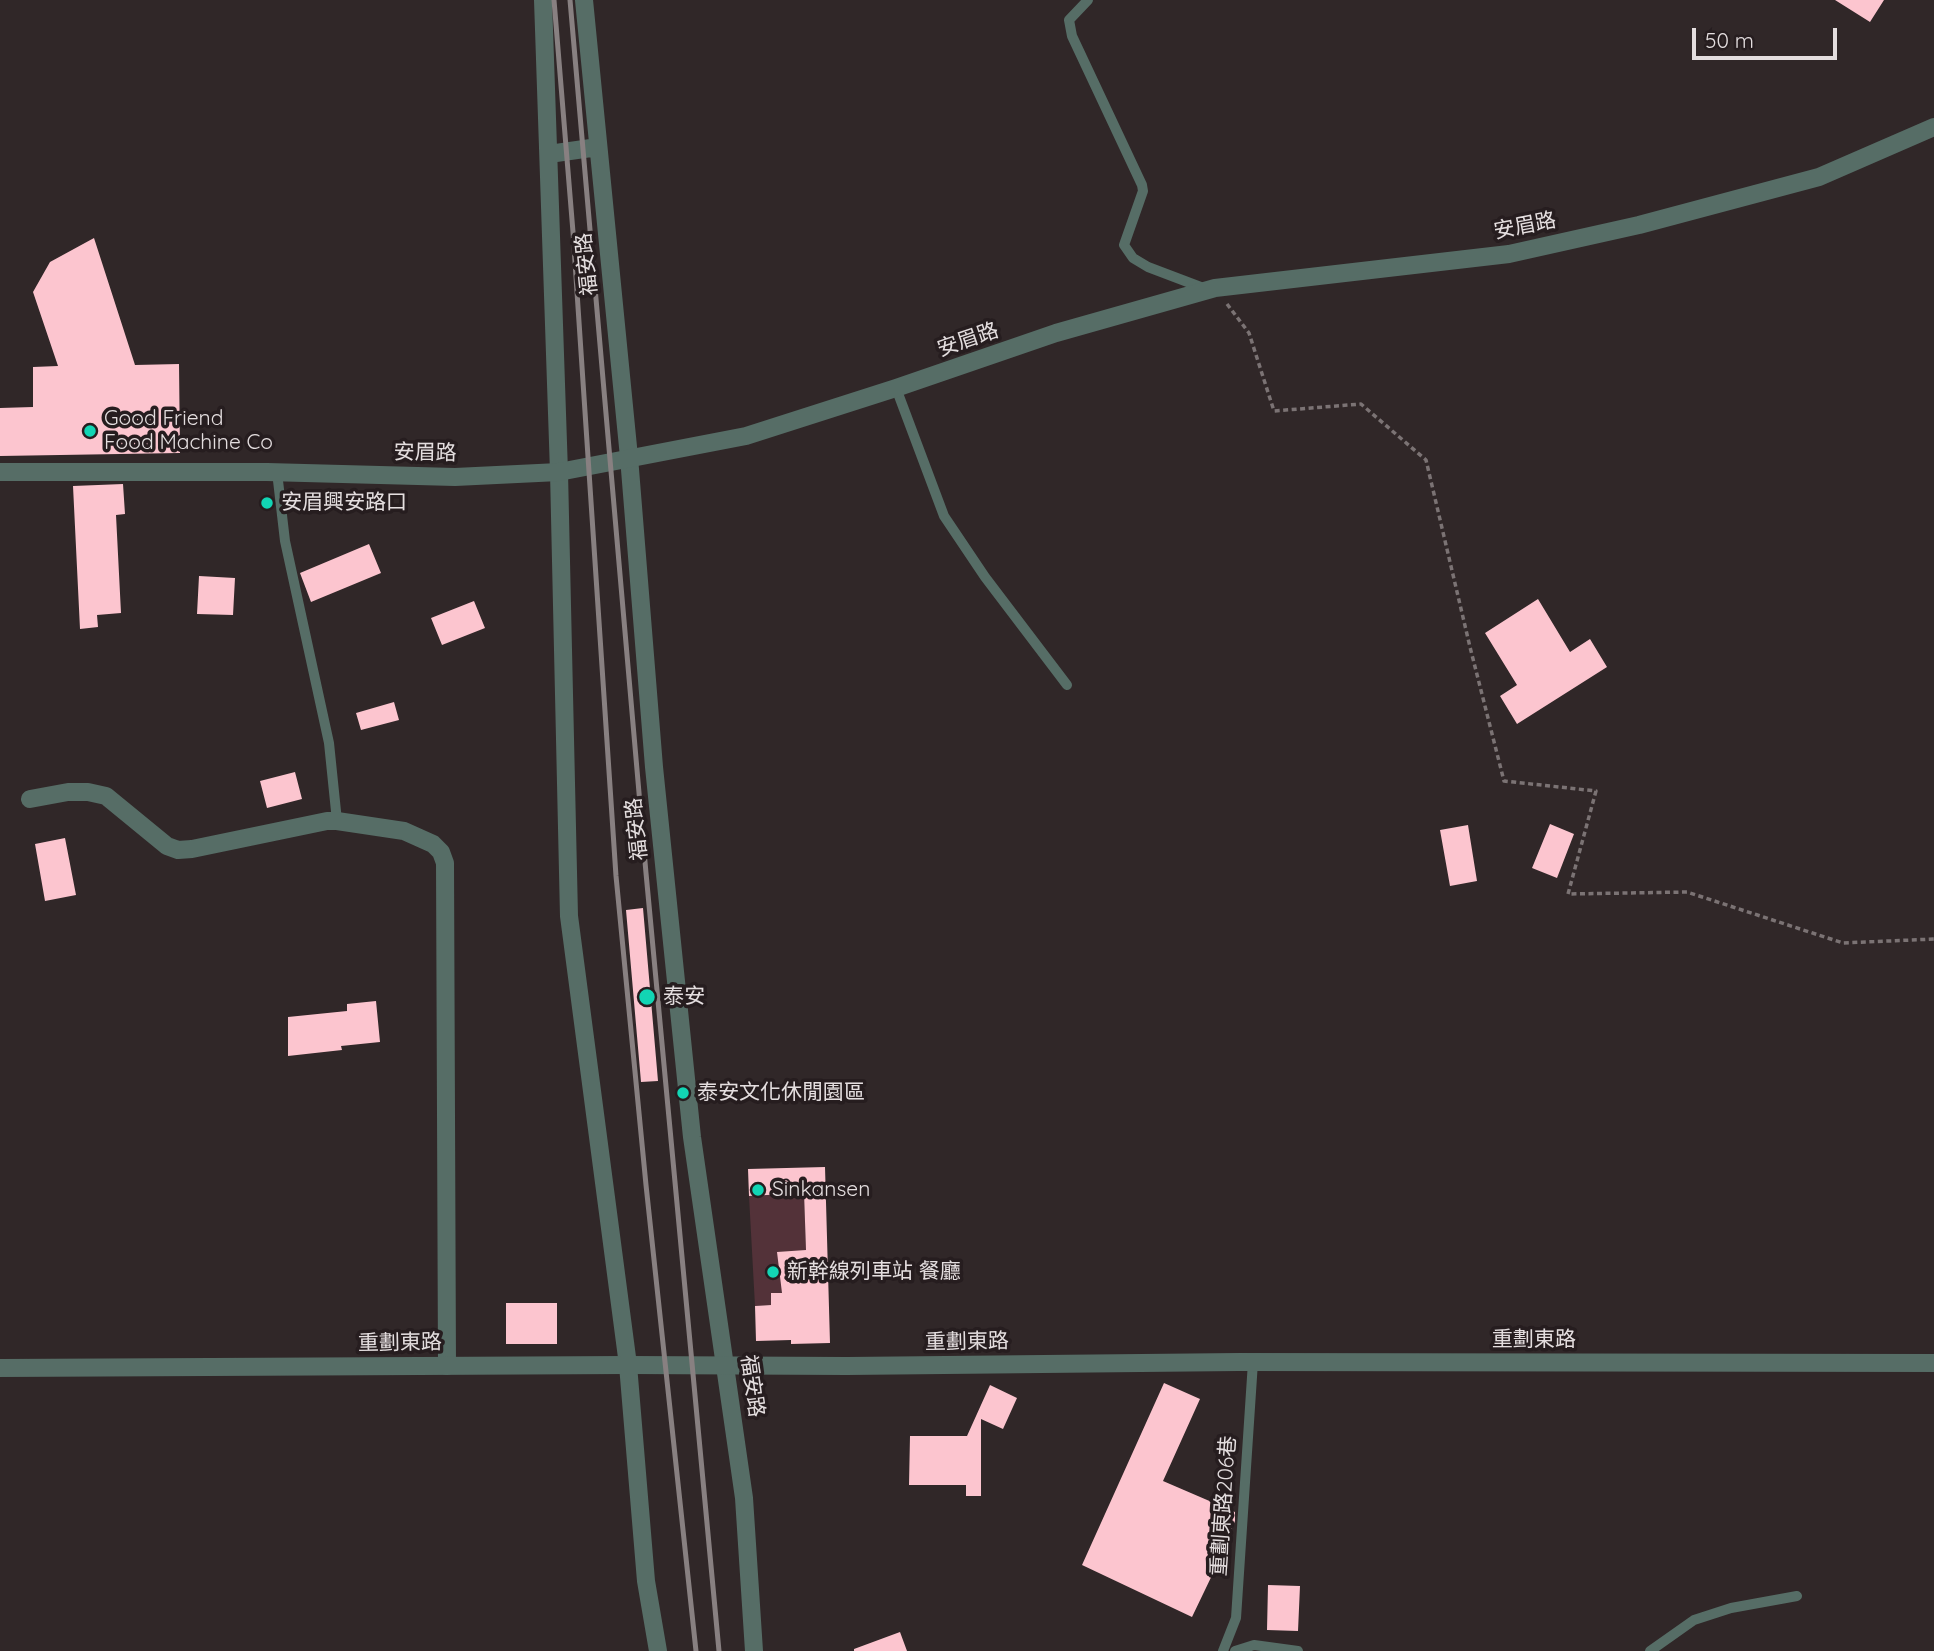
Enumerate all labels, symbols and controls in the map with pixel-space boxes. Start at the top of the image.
scale bar [1696,14,1841,58]
text: 50 m [1705,27,1754,53]
street label: 安眉路 [1492,208,1558,244]
street label: 福安路 [571,231,603,297]
street label: 安眉路 [934,318,1002,362]
place label: Good Friend Food Machine Co [104,406,273,456]
marker: Good Friend Food Machine Co [82,423,98,439]
street label: 安眉路 [393,440,457,466]
place label: 安眉興安路口 [281,490,407,516]
marker: 安眉興安路口 [259,495,275,511]
street label: 福安路 [621,796,653,862]
place label: 泰安 [663,984,705,1010]
marker: 泰安 [637,987,657,1007]
place label: 泰安文化休閒園區 [697,1080,865,1106]
marker: 泰安文化休閒園區 [675,1085,691,1101]
place label: Sinkansen [772,1177,870,1203]
marker: Sinkansen [750,1182,766,1198]
place label: 新幹線列車站 餐廳 [787,1259,961,1285]
marker: 新幹線列車站 餐廳 [765,1264,781,1280]
street label: 重劃東路 [1492,1327,1576,1353]
street label: 重劃東路 [925,1329,1009,1355]
street label: 重劃東路 [358,1330,442,1356]
street label: 福安路 [735,1353,769,1419]
street label: 重劃東路206巷 [1207,1435,1241,1577]

